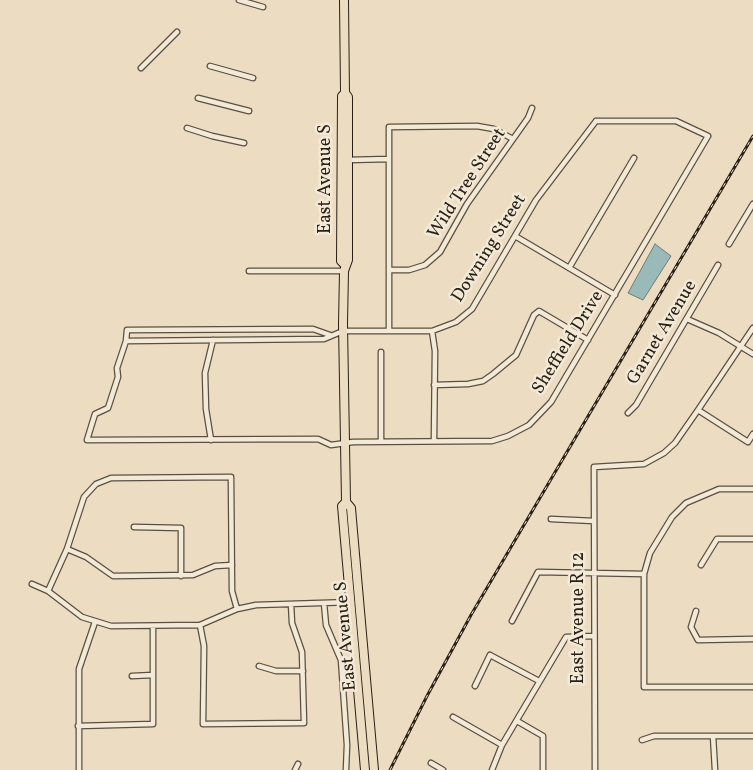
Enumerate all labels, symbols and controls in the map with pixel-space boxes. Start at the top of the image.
street label: East Avenue S [316,124,338,234]
street label: Wild Tree Street [424,125,512,243]
street label: Downing Street [448,191,532,307]
street label: Garnet Avenue [623,277,703,389]
street label: Sheffield Drive [529,287,609,399]
street label: East Avenue R 12 [569,552,591,684]
street label: East Avenue S [331,580,363,692]

